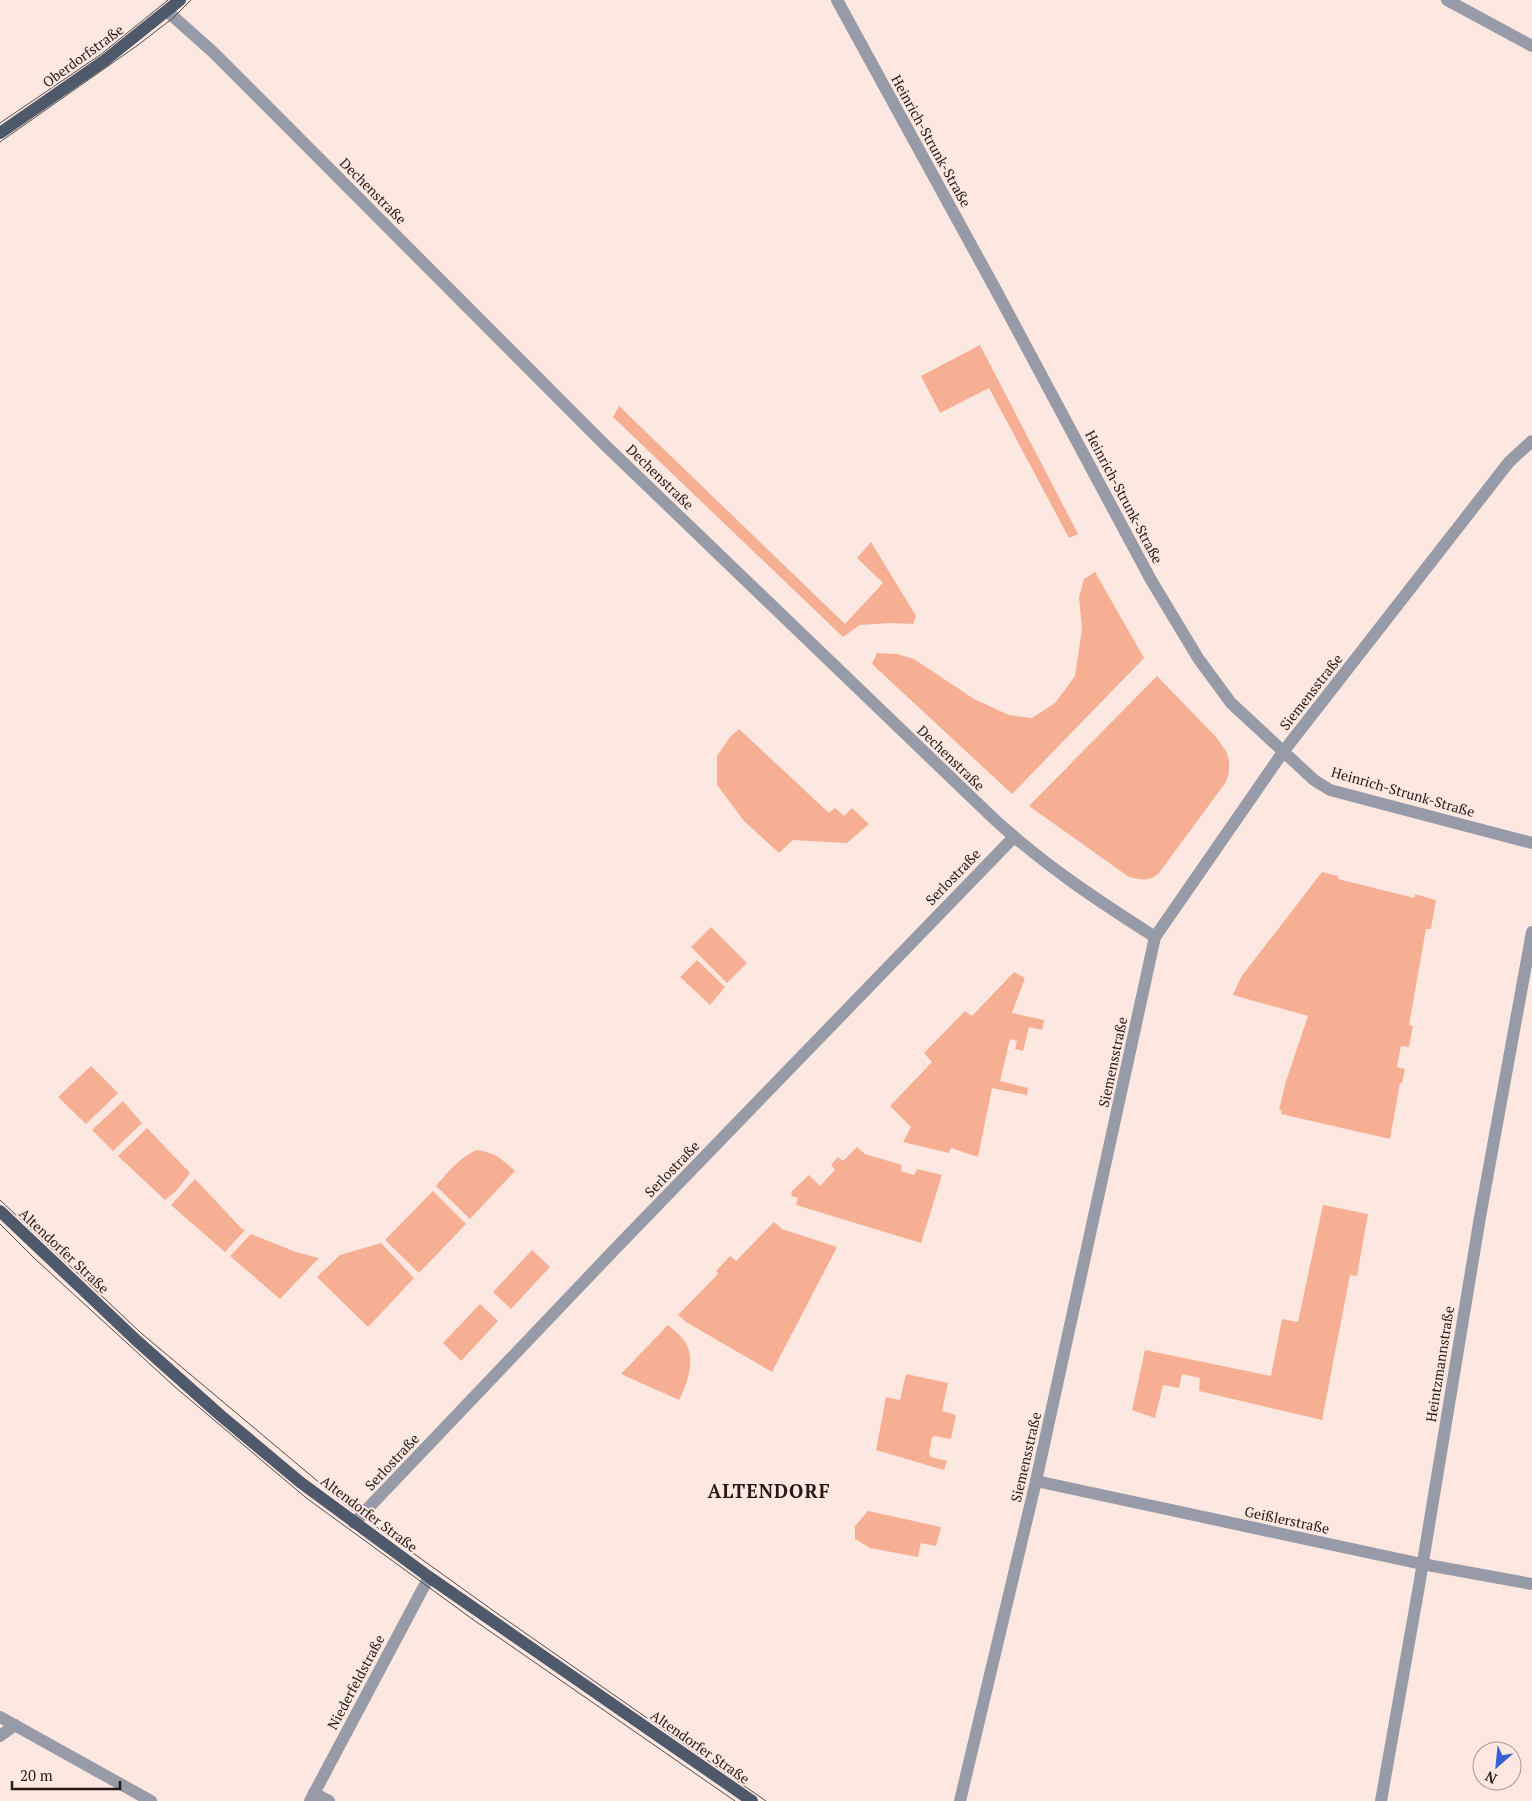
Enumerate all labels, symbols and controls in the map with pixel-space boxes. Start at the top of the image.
street label: Oberdorfstraße [38,20,127,91]
street label: Heinrich-Strunk-Straße [887,71,976,210]
street label: Dechenstraße [336,153,411,228]
street label: Heinrich-Strunk-Straße [1081,427,1168,567]
street label: Dechenstraße [623,440,698,514]
street label: Siemensstraße [1275,650,1346,734]
street label: Dechenstraße [914,721,989,795]
street label: Heinrich-Strunk-Straße [1329,762,1477,821]
street label: Serlostraße [921,844,984,909]
street label: Siemensstraße [1094,1015,1131,1109]
street label: Serlostraße [640,1136,703,1201]
street label: Altendorfer Straße [15,1204,113,1297]
street label: Heintzmannstraße [1421,1305,1458,1423]
street label: Siemensstraße [1006,1410,1045,1504]
street label: Serlostraße [360,1429,423,1494]
street label: Altendorfer Straße [317,1471,422,1556]
district label: ALTENDORF [707,1478,831,1503]
street label: Geißlerstraße [1243,1501,1331,1538]
street label: Niederfeldstraße [323,1631,389,1733]
street label: Altendorfer Straße [647,1705,754,1788]
north arrow [1472,1741,1522,1791]
scale bar [12,1758,120,1790]
text: 20 m [20,1765,53,1785]
text: N [1481,1767,1500,1789]

